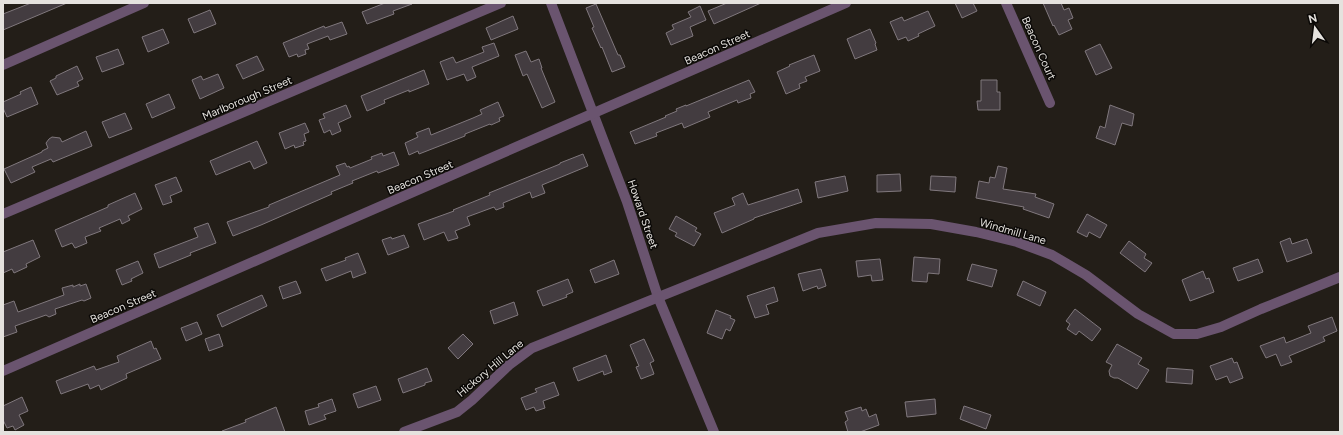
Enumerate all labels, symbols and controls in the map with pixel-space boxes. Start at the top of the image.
north arrow [1295,8,1335,48]
text: N [1307,11,1318,26]
street label: Beacon Court [1019,15,1058,82]
street label: Beacon Street [682,27,752,68]
street label: Marlborough Street [200,74,294,123]
street label: Beacon Street [385,158,455,197]
street label: Howard Street [625,178,660,250]
street label: Windmill Lane [978,216,1048,247]
street label: Beacon Street [88,287,158,326]
street label: Hickory Hill Lane [455,337,526,400]

